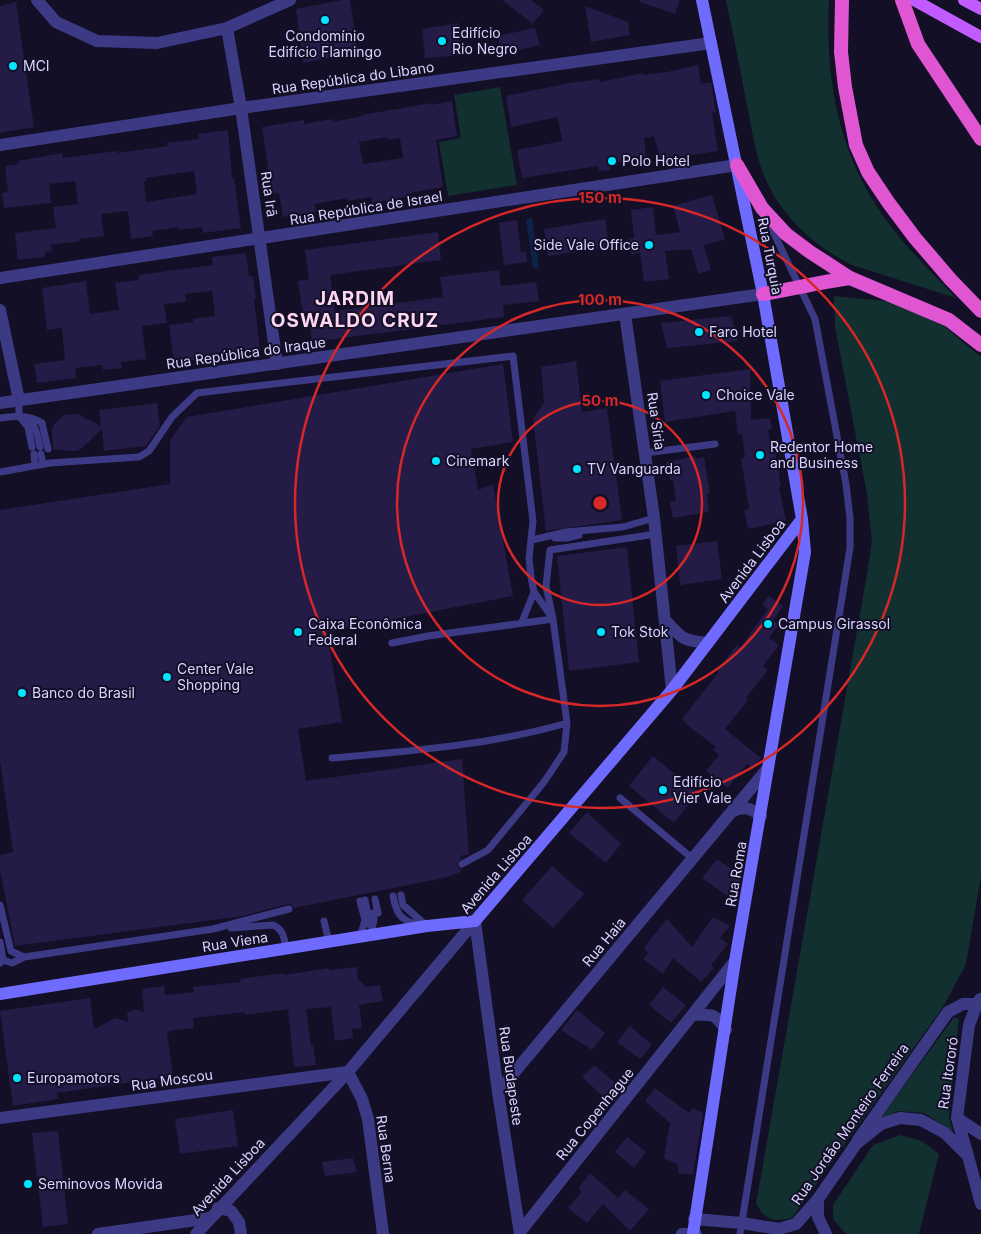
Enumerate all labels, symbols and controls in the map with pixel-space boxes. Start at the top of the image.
marker: Condomínio Edifício Flamingo [319,14,331,26]
place label: Edifício Rio Negro [452,24,517,57]
place label: Condomínio Edifício Flamingo [268,27,382,60]
marker: Edifício Rio Negro [436,35,448,47]
place label: MCI [23,57,50,74]
street label: Rua República do Libano [271,58,435,97]
marker: MCI [7,60,19,72]
place label: Polo Hotel [622,152,690,169]
marker: Polo Hotel [606,155,618,167]
street label: Rua Irã [258,170,281,218]
street label: Rua República de Israel [288,187,444,228]
text: 150 m [578,188,622,207]
street label: Rua Turquia [755,216,786,296]
place label: Side Vale Office [534,236,639,253]
marker: Side Vale Office [643,239,655,251]
district label: JARDIM OSWALDO CRUZ [271,287,439,332]
text: 100 m [578,290,622,309]
place label: Faro Hotel [709,323,777,340]
marker: Faro Hotel [693,326,705,338]
street label: Rua República do Iraque [165,333,327,372]
place label: Choice Vale [716,386,795,403]
marker: Choice Vale [700,389,712,401]
text: 50 m [582,391,618,410]
street label: Rua Síria [644,391,669,451]
place label: Redentor Home and Business [770,438,873,471]
marker: Redentor Home and Business [754,449,766,461]
place label: Cinemark [446,452,510,469]
marker: Cinemark [430,455,442,467]
place label: TV Vanguarda [587,460,681,477]
marker: TV Vanguarda [571,463,583,475]
centre of rings [591,494,609,512]
street label: Avenida Lisboa [715,516,789,606]
place label: Caixa Econômica Federal [308,615,422,648]
place label: Campus Girassol [778,615,890,632]
marker: Campus Girassol [762,618,774,630]
place label: Tok Stok [611,623,669,640]
marker: Caixa Econômica Federal [292,626,304,638]
marker: Tok Stok [595,626,607,638]
place label: Center Vale Shopping [177,660,254,693]
marker: Center Vale Shopping [161,671,173,683]
place label: Banco do Brasil [32,684,135,701]
marker: Banco do Brasil [16,687,28,699]
place label: Edifício Vier Vale [673,773,732,806]
marker: Edifício Vier Vale [657,784,669,796]
street label: Avenida Lisboa [456,830,535,917]
street label: Rua Roma [721,840,750,908]
street label: Rua Haia [578,914,629,970]
street label: Rua Viena [201,928,269,955]
street label: Rua Budapeste [496,1025,527,1126]
street label: Rua Itororó [934,1036,961,1110]
street label: Rua Jordão Monteiro Ferreira [787,1040,912,1208]
street label: Rua Copenhague [552,1064,637,1163]
street label: Rua Moscou [130,1065,214,1094]
place label: Europamotors [27,1069,120,1086]
marker: Europamotors [11,1072,23,1084]
street label: Rua Berna [373,1114,400,1184]
street label: Avenida Lisboa [187,1134,268,1219]
place label: Seminovos Movida [38,1175,163,1192]
marker: Seminovos Movida [22,1178,34,1190]

